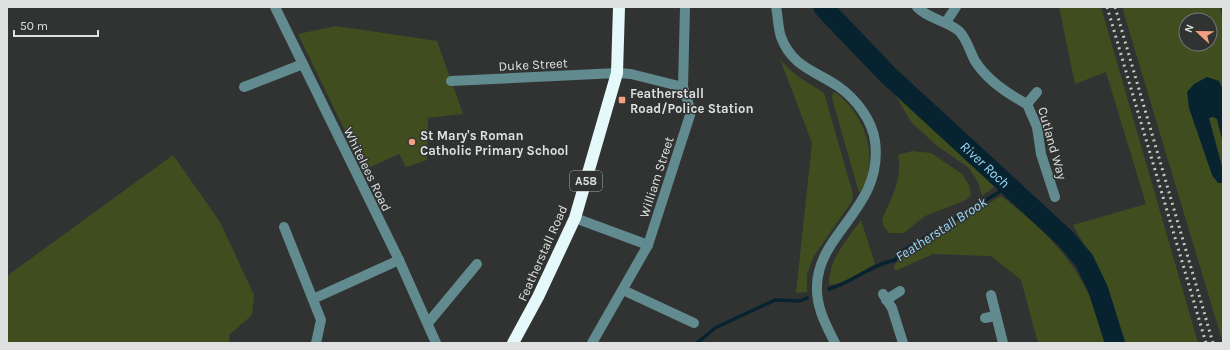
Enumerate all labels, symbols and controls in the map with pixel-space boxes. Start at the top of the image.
scale bar [14,12,98,38]
north arrow [1178,12,1218,52]
text: 50 m [20,19,48,33]
text: N [1182,22,1197,35]
street label: Duke Street [498,55,568,74]
place label: Featherstall Road/Police Station [630,86,754,116]
marker: Featherstall Road/Police Station [617,95,627,105]
street label: Cutland Way [1035,105,1070,181]
street label: Whitelees Road [341,125,394,214]
place label: St Mary's Roman Catholic Primary School [420,128,569,158]
street label: William Street [636,134,677,220]
marker: St Mary's Roman Catholic Primary School [407,137,417,147]
water label: River Roch [957,138,1013,192]
road number: A58 [570,171,602,191]
water label: Featherstall Brook [892,193,991,265]
street label: Featherstall Road [515,203,570,304]

